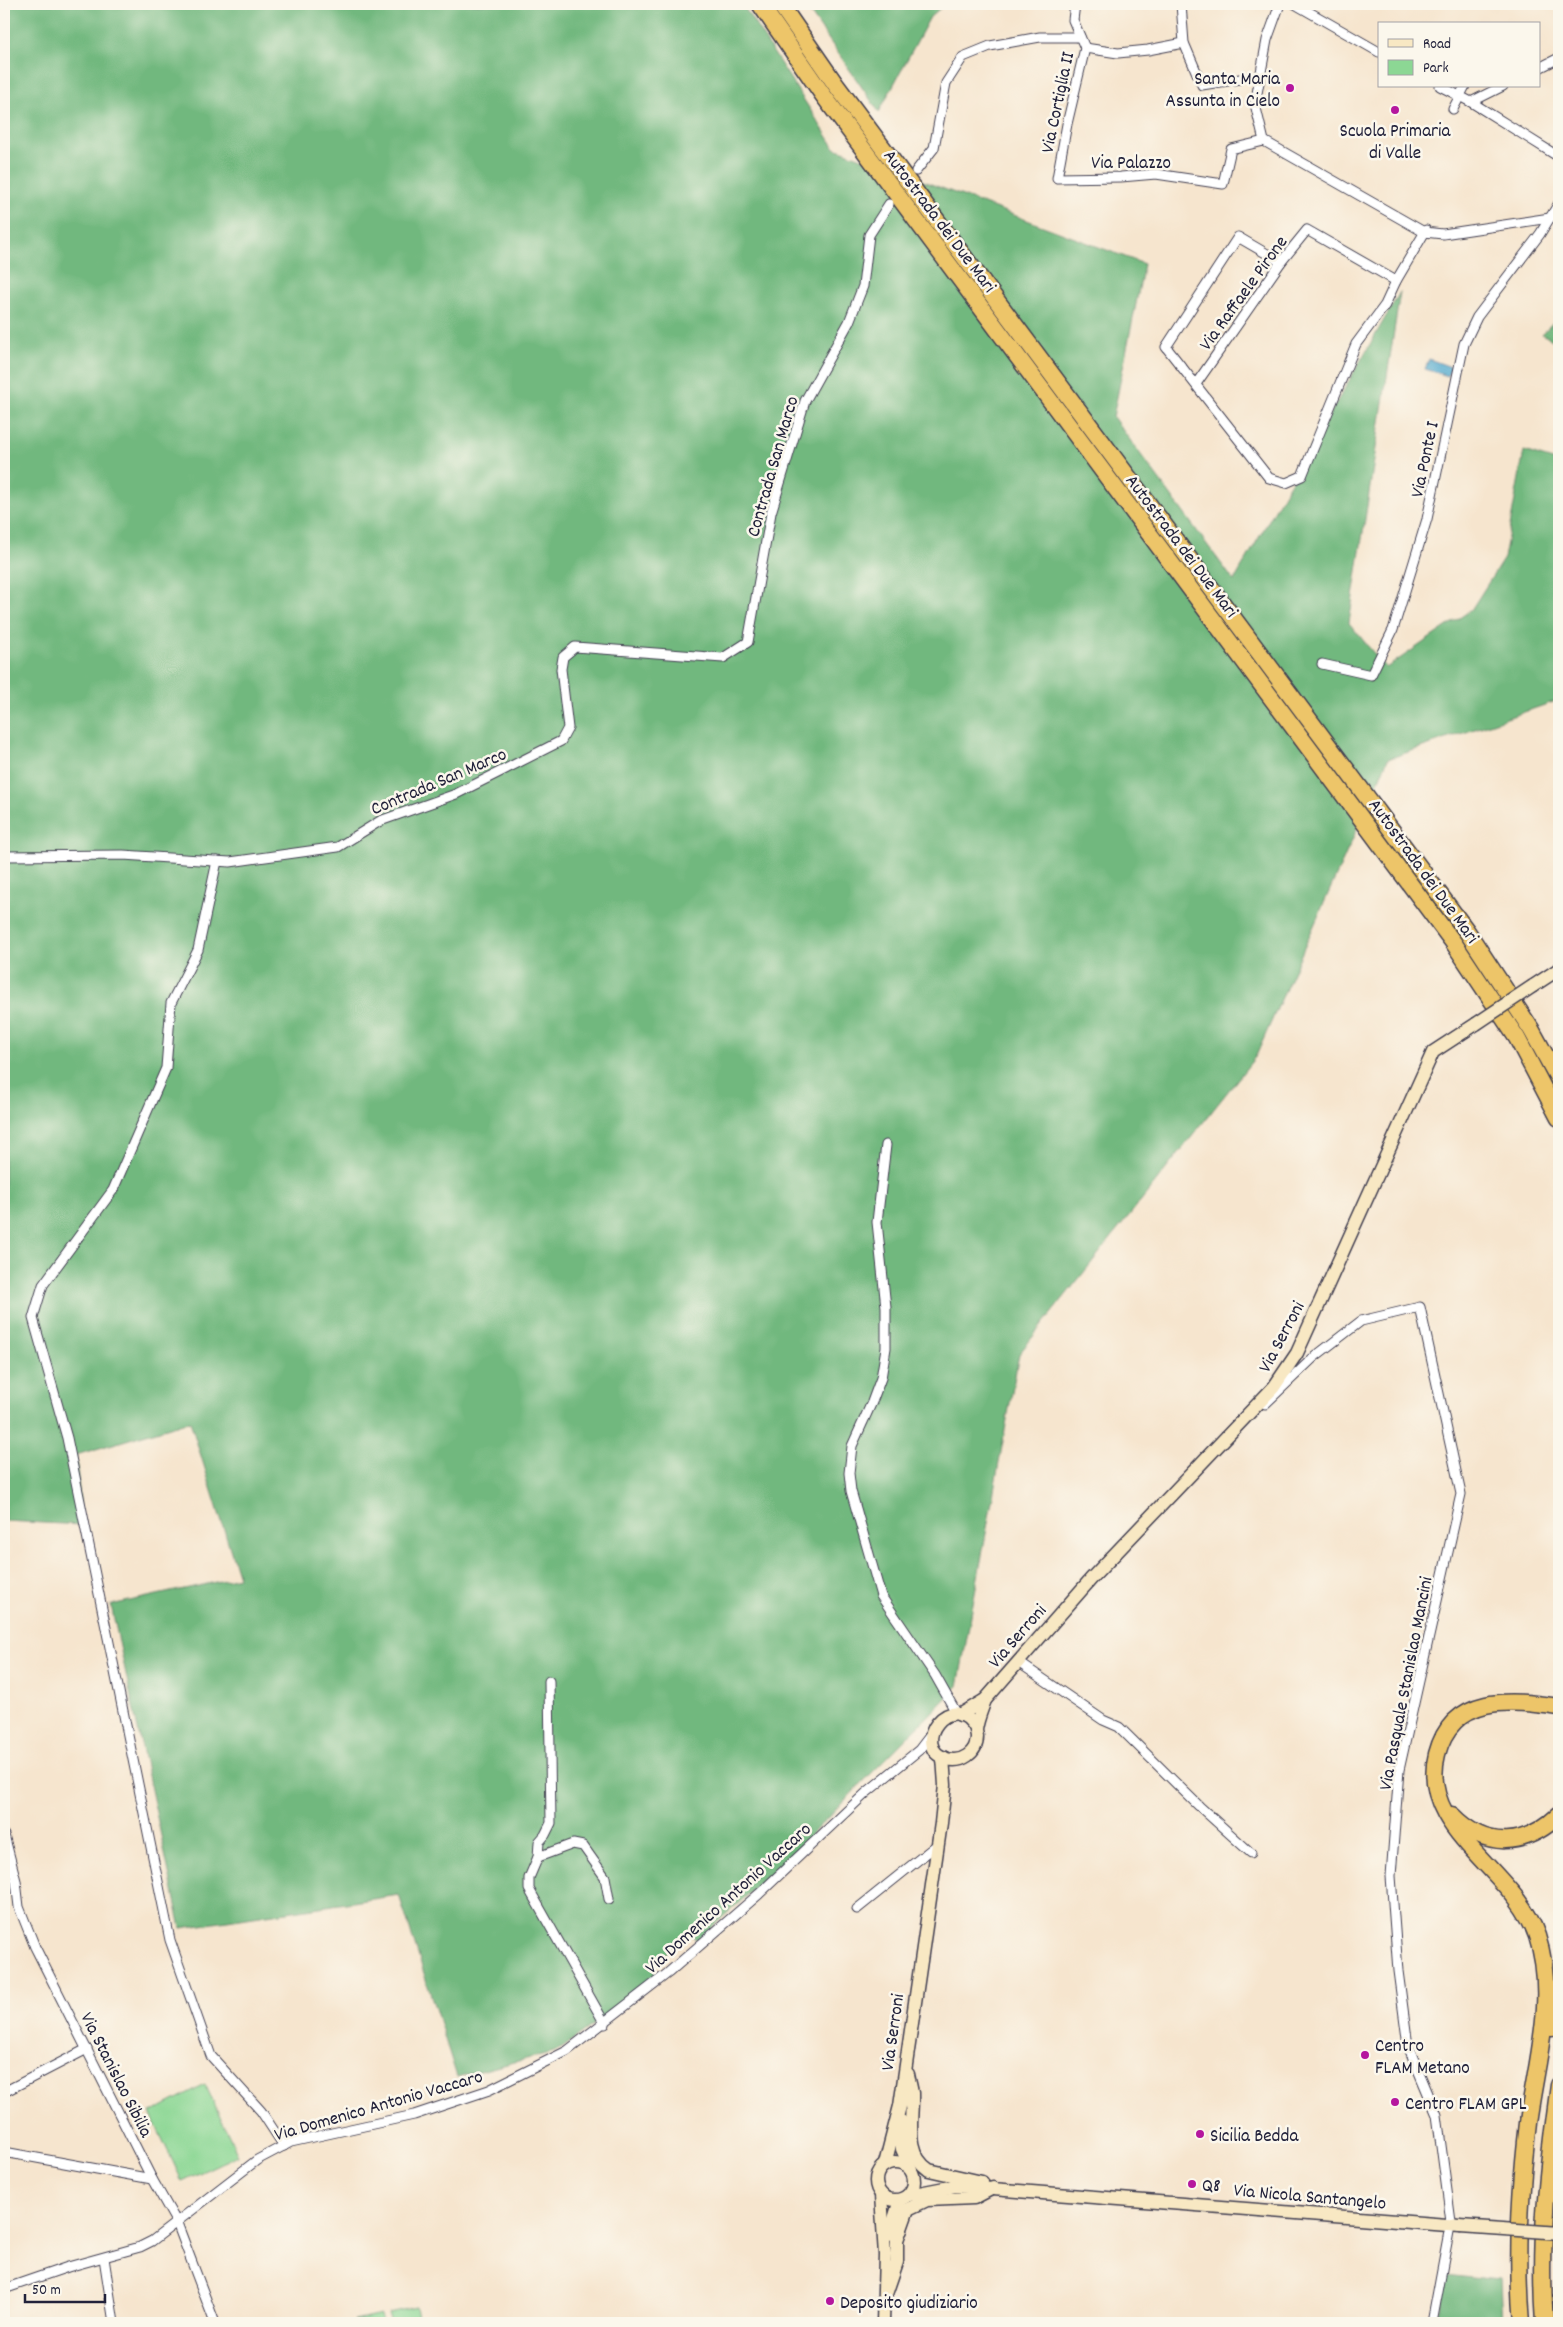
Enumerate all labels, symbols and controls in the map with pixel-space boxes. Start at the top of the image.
legend [1378,22,1540,88]
text: Road [1423,34,1451,56]
street label: Via Cortiglia II [1036,50,1083,156]
text: Park [1423,58,1449,80]
place label: Santa Maria Assunta in Cielo [1166,67,1281,116]
marker: Santa Maria Assunta in Cielo [1284,82,1296,94]
marker: Scuola Primaria di Valle [1389,104,1401,116]
place label: Scuola Primaria di Valle [1340,119,1452,168]
street label: Autostrada dei Due Mari [875,145,1002,300]
street label: Via Palazzo [1091,151,1171,178]
street label: Via Raffaele Pirone [1194,231,1296,357]
street label: Contrada San Marco [741,393,807,541]
street label: Via Ponte I [1405,419,1448,500]
street label: Autostrada dei Due Mari [1117,470,1244,625]
street label: Contrada San Marco [367,742,512,824]
street label: Autostrada dei Due Mari [1360,794,1484,951]
street label: Via Serroni [1253,1297,1313,1378]
street label: Via Pasquale Stanislao Mancini [1373,1574,1442,1793]
street label: Via Serroni [983,1599,1055,1675]
street label: Via Domenico Antonio Vaccaro [640,1817,819,1982]
street label: Via Serroni [876,1992,913,2073]
street label: Via Stanislao Sibilia [72,2008,159,2144]
place label: Centro FLAM Metano [1375,2034,1470,2083]
marker: Centro FLAM Metano [1359,2049,1371,2061]
street label: Via Domenico Antonio Vaccaro [272,2065,486,2150]
place label: Centro FLAM GPL [1405,2092,1527,2119]
marker: Centro FLAM GPL [1389,2096,1401,2108]
place label: Sicilia Bedda [1210,2124,1299,2151]
marker: Sicilia Bedda [1194,2128,1206,2140]
place label: Q8 [1202,2174,1221,2201]
marker: Q8 [1186,2178,1198,2190]
street label: Via Nicola Santangelo [1232,2178,1387,2219]
scale bar [25,2272,105,2304]
text: 50 m [32,2280,61,2302]
place label: Deposito giudiziario [840,2291,978,2318]
marker: Deposito giudiziario [824,2295,836,2307]

